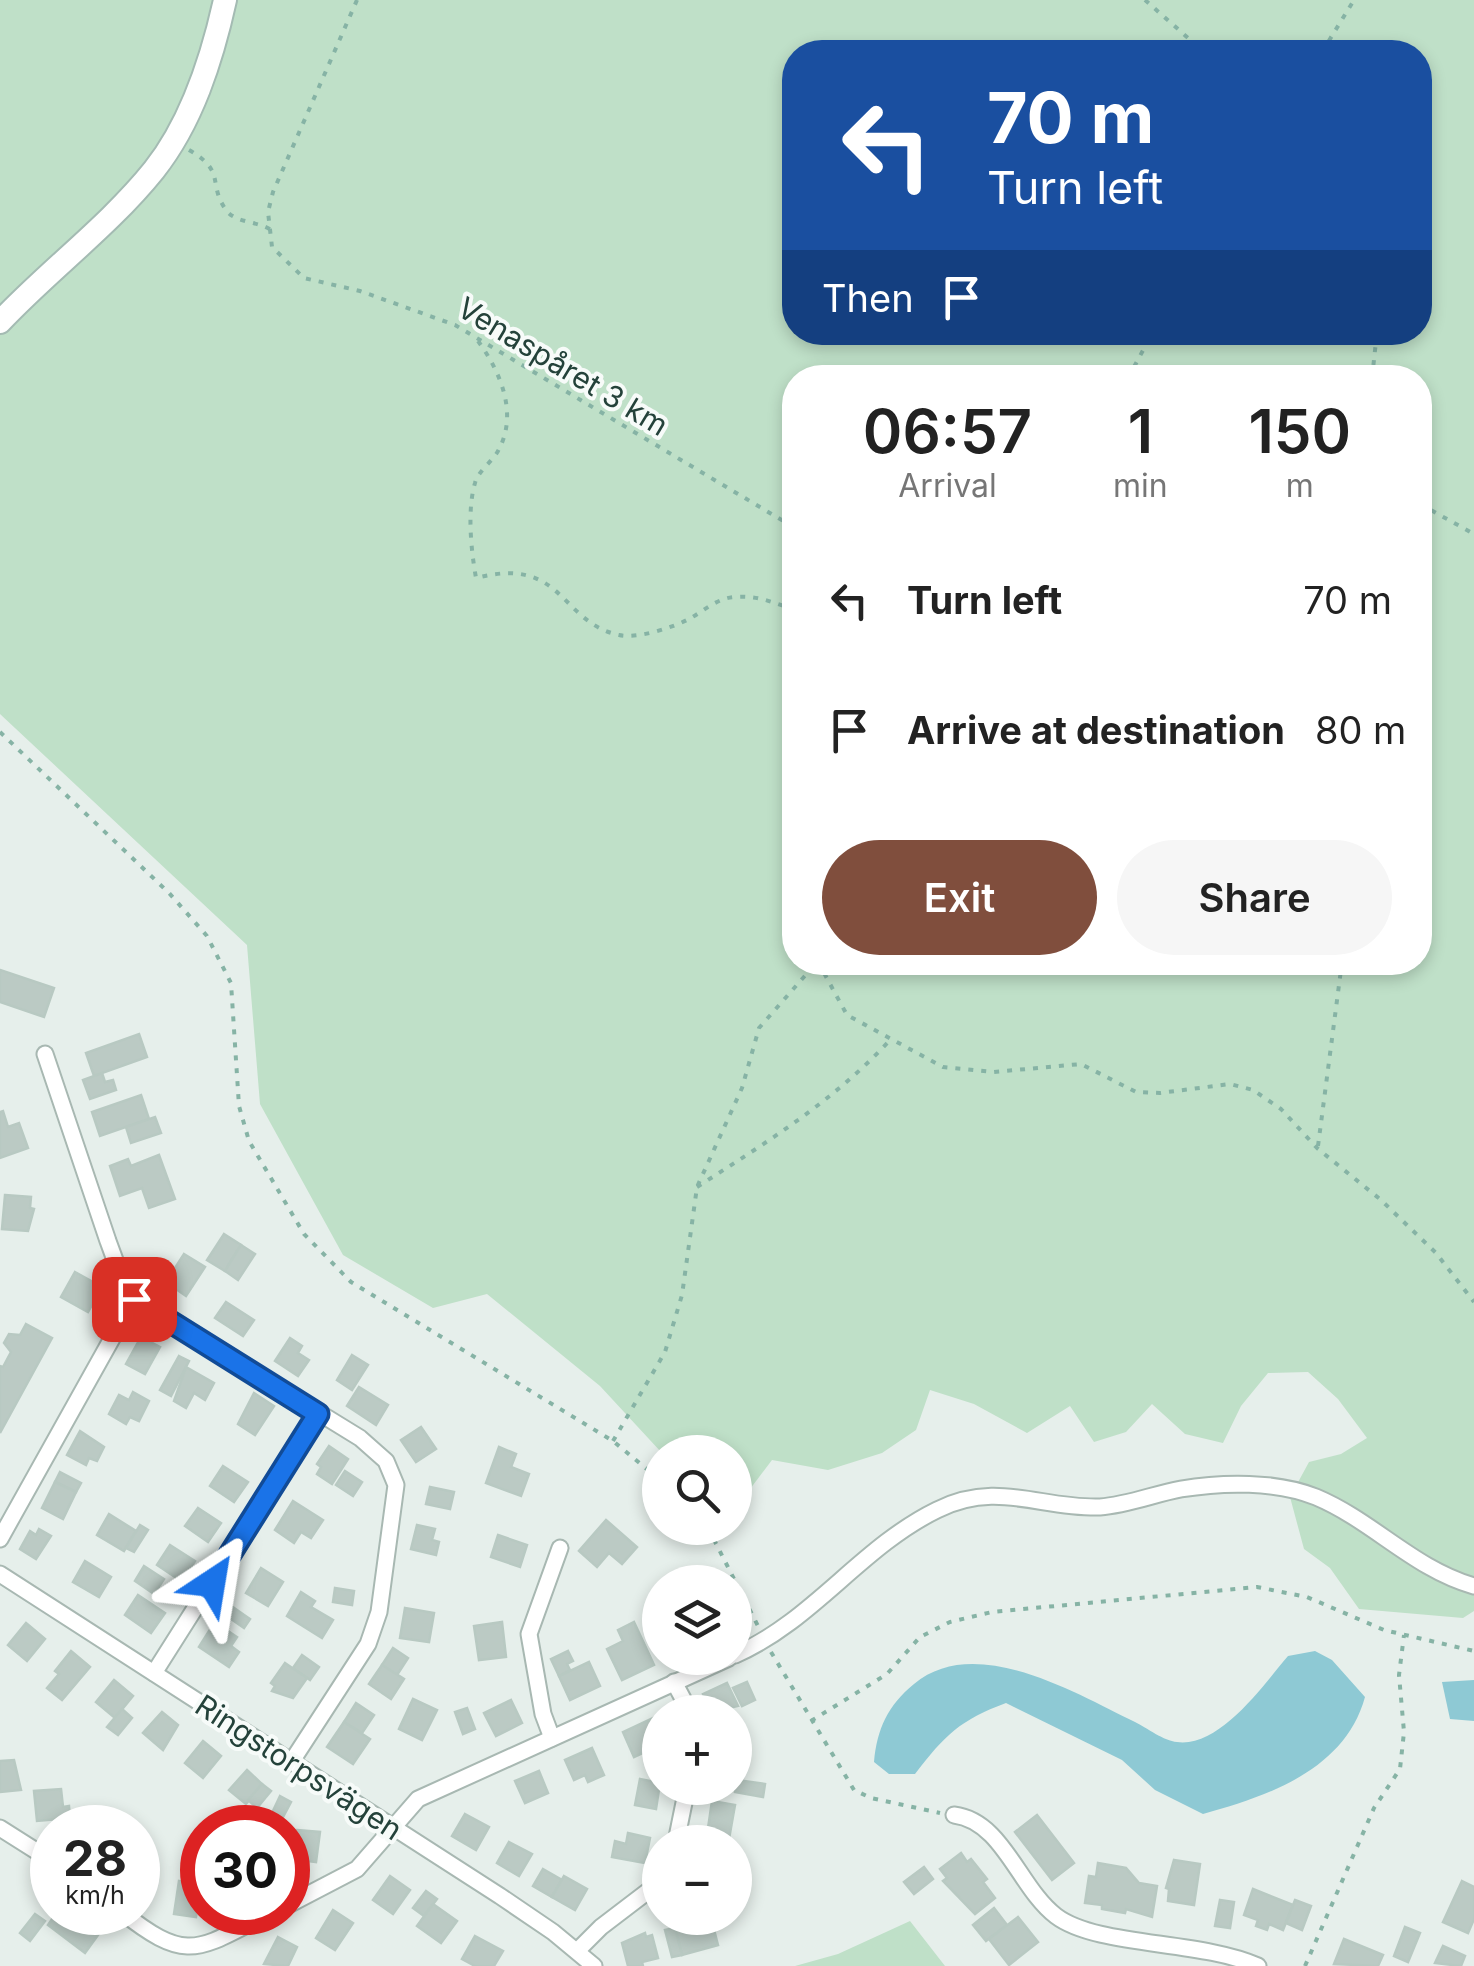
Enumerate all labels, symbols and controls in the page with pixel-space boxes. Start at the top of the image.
text: 70 m [987,75,1154,160]
icon: left [822,80,952,210]
text: Turn left [987,160,1163,215]
icon: arrive [934,270,989,325]
text: Then [822,275,914,321]
street label: Venaspåret 3 km [451,289,675,443]
text: 06:57 [863,395,1032,467]
text: 1 [1128,395,1153,467]
text: 150 [1248,395,1351,467]
text: Arrival [898,466,997,505]
text: min [1113,466,1168,505]
text: m [1286,466,1314,505]
icon: left [822,573,877,628]
text: Turn left [907,577,1062,623]
text: 70 m [1303,577,1392,623]
icon: arrive [822,703,877,758]
text: Arrive at destination [907,707,1285,753]
text: 80 m [1315,707,1406,753]
button: Exit [822,840,1097,955]
button: Share [1117,840,1392,955]
pin [92,1257,177,1342]
icon: arrive [107,1272,162,1327]
map controls [642,1435,752,1935]
button: search [642,1435,752,1545]
position arrow [160,1531,264,1635]
button: layers [642,1565,752,1675]
street label: Ringstorpsvägen [189,1687,409,1847]
button: + [642,1695,752,1805]
speed limit sign: 30 [180,1805,310,1935]
button: − [642,1825,752,1935]
text: 28 [63,1828,127,1888]
text: km/h [65,1880,125,1910]

